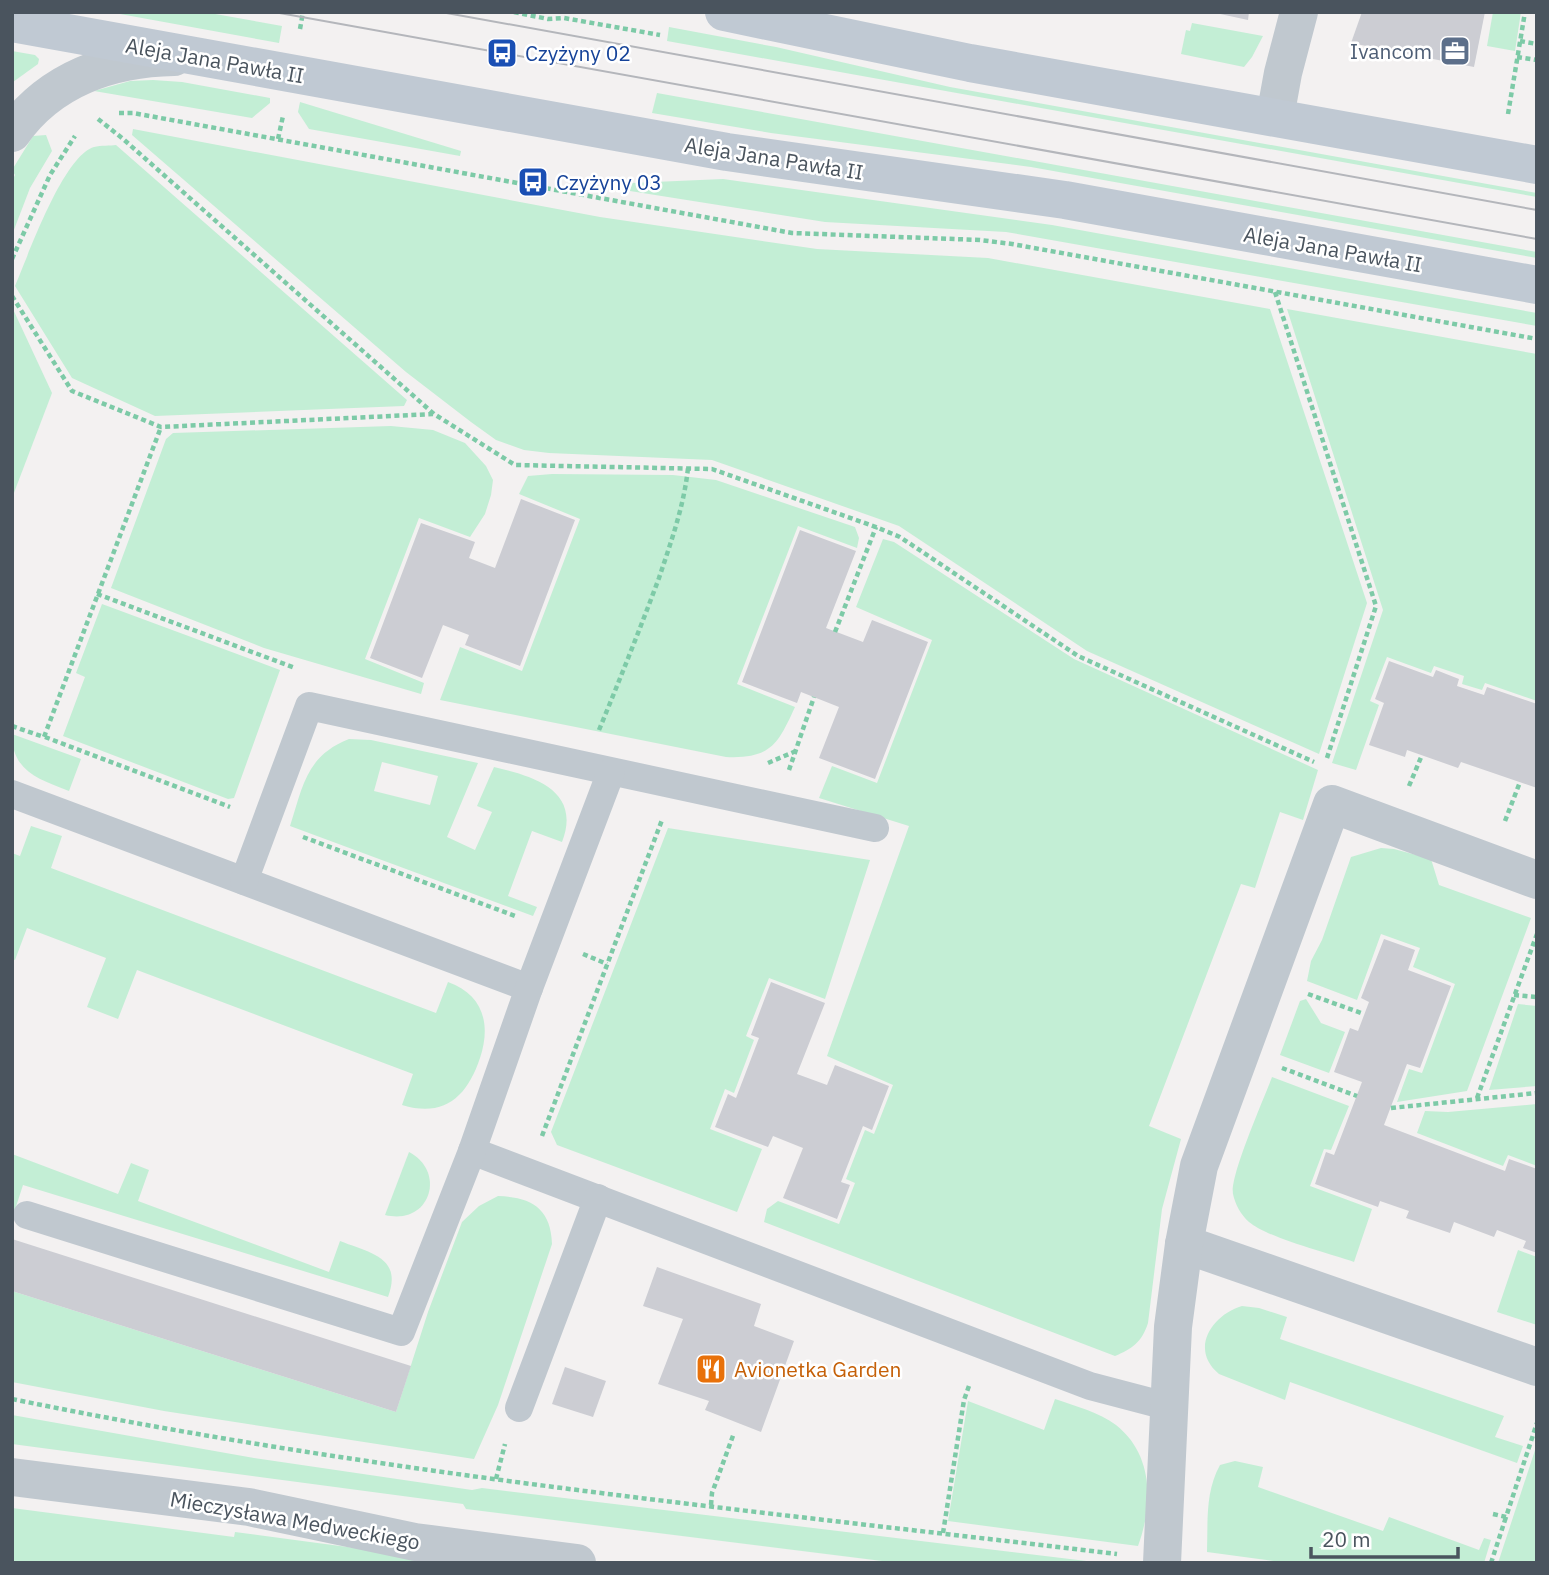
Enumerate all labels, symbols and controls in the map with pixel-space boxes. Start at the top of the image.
street label: Aleja Jana Pawła II [124,31,306,89]
office icon: Ivancom [1438,34,1472,68]
bus stop icon: Czyżyny 02 [485,36,519,70]
place label: Ivancom [1350,37,1432,65]
place label: Czyżyny 02 [525,39,631,67]
street label: Aleja Jana Pawła II [683,130,865,186]
bus stop icon: Czyżyny 03 [516,165,550,199]
place label: Czyżyny 03 [556,168,662,196]
street label: Aleja Jana Pawła II [1242,220,1424,278]
restaurant icon: Avionetka Garden [694,1352,728,1386]
place label: Avionetka Garden [734,1355,901,1383]
street label: Mieczysława Medweckiego [168,1484,422,1556]
scale bar [1311,1516,1458,1560]
text: 20 m [1322,1525,1371,1553]

